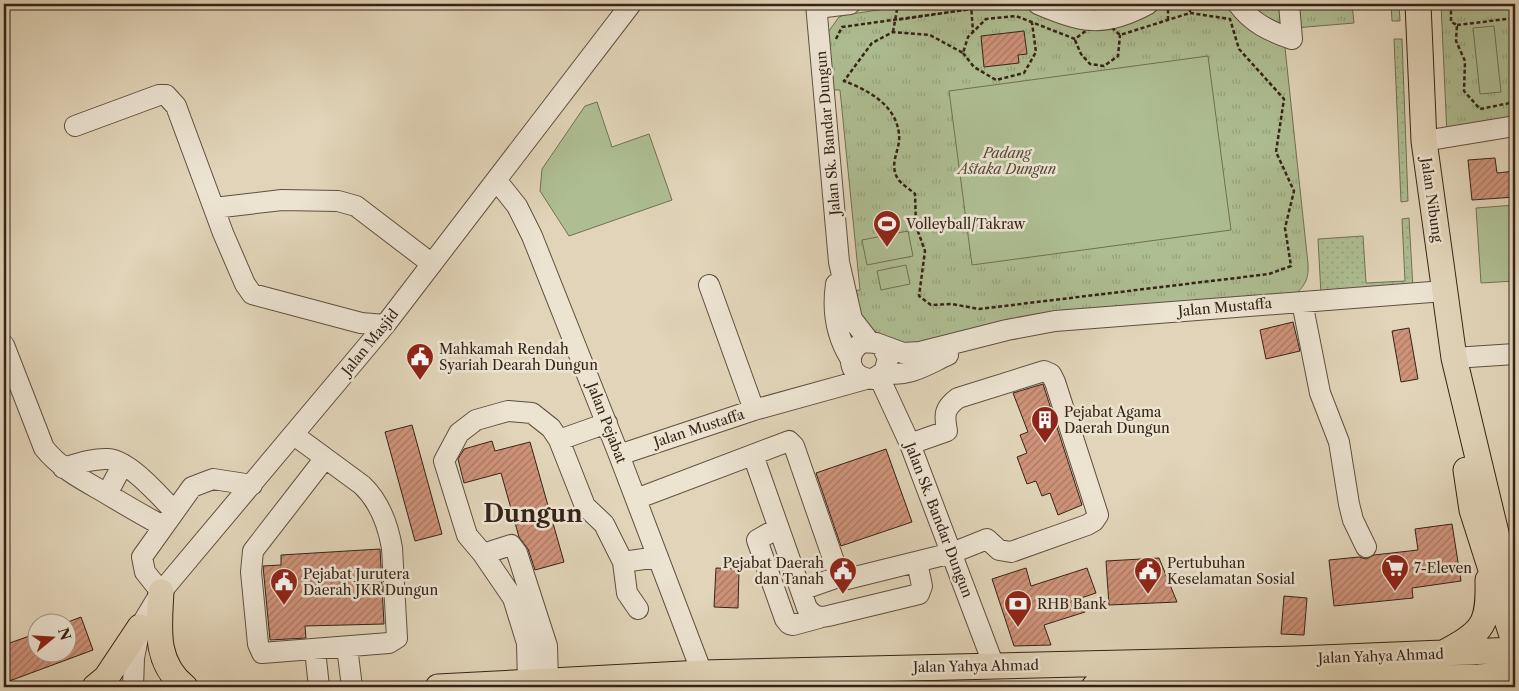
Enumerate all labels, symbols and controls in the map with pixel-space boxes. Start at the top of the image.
street label: Jalan Sk. Bandar Dungun [812,50,844,218]
park label: Padang Astaka Dungun [956,144,1056,178]
street label: Jalan Nibung [1417,155,1447,244]
sports icon: Volleyball/Takraw [872,209,902,248]
place label: Volleyball/Takraw [905,215,1026,233]
street label: Jalan Mustaffa [1175,294,1273,320]
street label: Jalan Masjid [336,305,403,380]
place label: Mahkamah Rendah Syariah Dearah Dungun [439,340,598,374]
public building icon: Mahkamah Rendah Syariah Dearah Dungun [405,342,435,381]
street label: Jalan Pejabat [583,378,631,466]
place label: Pejabat Agama Daerah Dungun [1064,403,1170,437]
street label: Jalan Mustaffa [650,405,747,452]
building icon: Pejabat Agama Daerah Dungun [1030,405,1060,444]
street label: Jalan Sk. Bandar Dungun [900,438,977,600]
district label: Dungun [483,499,583,528]
supermarket icon: 7-Eleven [1380,553,1410,592]
place label: Pejabat Daerah dan Tanah [723,554,824,588]
place label: Pertubuhan Keselamatan Sosial [1167,554,1295,588]
public building icon: Pejabat Daerah dan Tanah [828,556,858,595]
public building icon: Pertubuhan Keselamatan Sosial [1133,556,1163,595]
place label: 7-Eleven [1414,559,1472,577]
place label: Pejabat Jurutera Daerah JKR Dungun [303,565,438,599]
public building icon: Pejabat Jurutera Daerah JKR Dungun [269,567,299,606]
bank icon: RHB Bank [1003,589,1033,628]
place label: RHB Bank [1037,595,1108,613]
north arrow [28,614,78,664]
text: N [54,625,75,643]
street label: Jalan Yahya Ahmad [1316,645,1445,667]
street label: Jalan Yahya Ahmad [911,656,1040,676]

